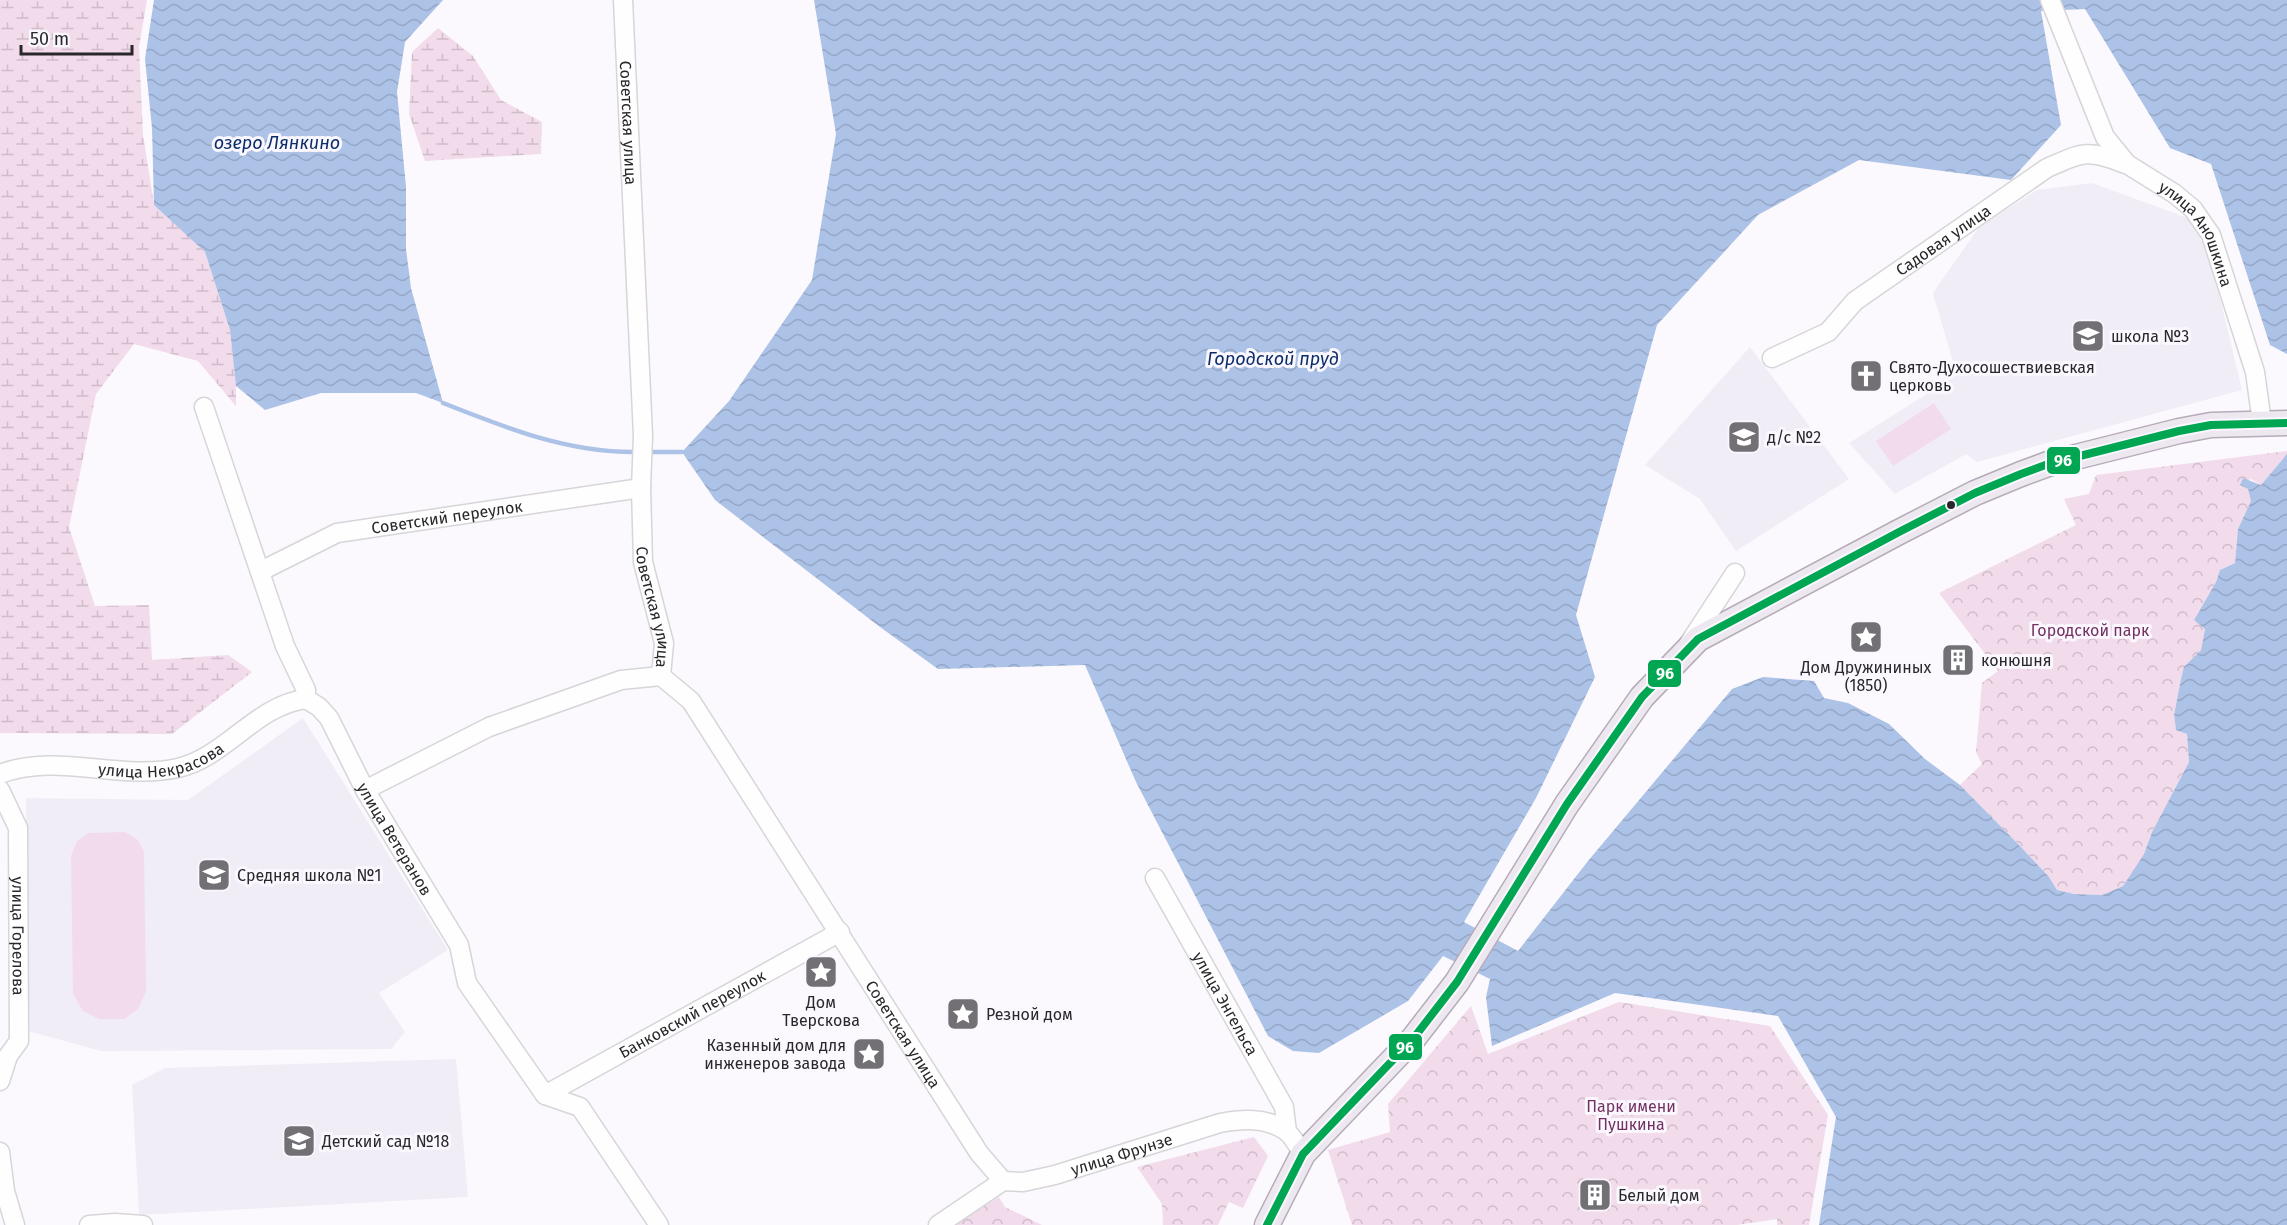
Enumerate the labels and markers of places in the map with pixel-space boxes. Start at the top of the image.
school or university icon: школа №3 [2070,318,2106,354]
place label: школа №3 [2111,327,2189,346]
church icon: Свято-Духосошествиевская церковь [1848,358,1884,394]
place label: Свято-Духосошествиевская церковь [1889,358,2095,395]
school or university icon: д/с №2 [1726,419,1762,455]
place label: д/с №2 [1767,428,1821,447]
unlabelled marker [1945,499,1957,511]
place icon: Дом Дружининых (1850) [1848,619,1884,655]
building icon: конюшня [1940,642,1976,678]
place label: конюшня [1981,651,2052,670]
place label: Дом Дружининых (1850) [1800,658,1931,695]
school or university icon: Средняя школа №1 [196,857,232,893]
place label: Средняя школа №1 [237,866,381,885]
place icon: Дом Тверскова [803,954,839,990]
place label: Дом Тверскова [782,993,860,1030]
place icon: Резной дом [945,996,981,1032]
place label: Резной дом [986,1005,1073,1024]
place label: Казенный дом для инженеров завода [704,1036,846,1073]
place icon: Казенный дом для инженеров завода [851,1036,887,1072]
school or university icon: Детский сад №18 [281,1123,317,1159]
place label: Детский сад №18 [321,1132,450,1151]
building icon: Белый дом [1577,1177,1613,1213]
place label: Белый дом [1618,1186,1700,1205]

